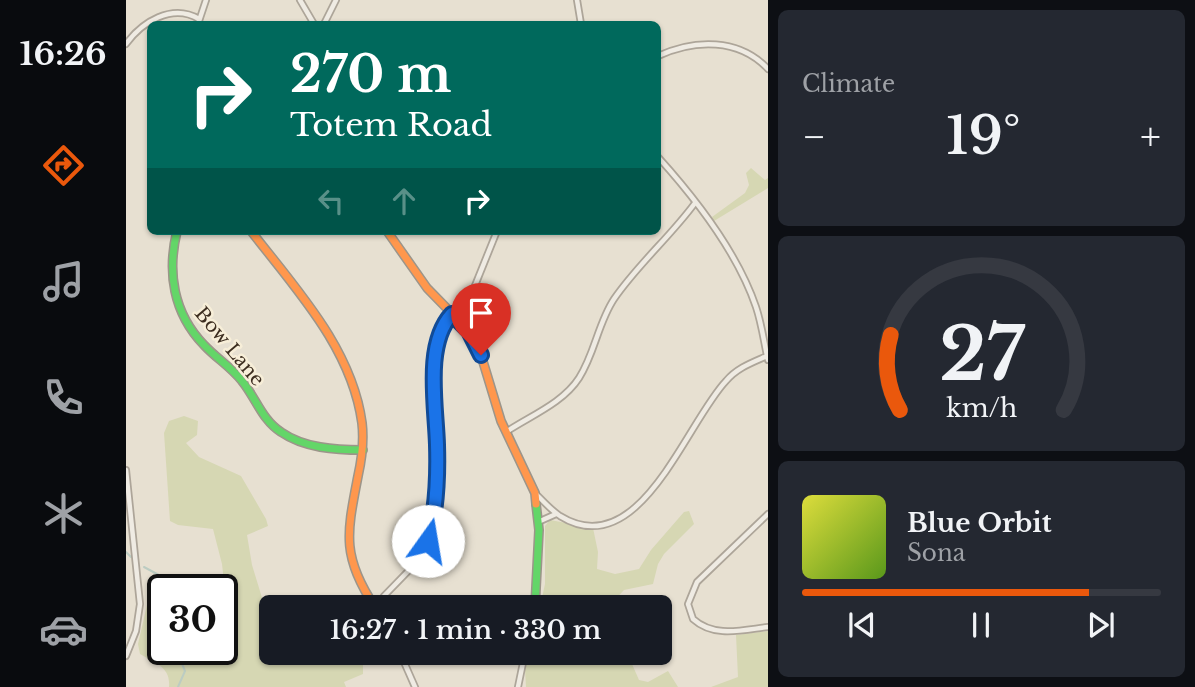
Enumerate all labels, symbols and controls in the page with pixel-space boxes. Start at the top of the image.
text: 16:26 [19,34,107,74]
text: 270 m [290,44,451,105]
icon: right [175,49,266,140]
text: Climate [802,70,895,98]
text: 19° [946,104,1021,168]
text: Totem Road [290,105,492,145]
text: − [802,113,826,160]
text: + [1140,113,1161,160]
icon: directions [39,141,88,190]
icon: left [312,182,350,220]
icon: ahead [385,182,423,220]
icon: right [458,182,496,220]
icon: music [39,257,88,306]
pin [451,283,511,355]
icon: arrive [462,294,500,332]
street label: Bow Lane [190,302,269,391]
text: 27 [939,309,1025,400]
icon: phone [39,373,88,422]
text: km/h [946,392,1017,423]
icon: climate [39,489,88,538]
position arrow [391,504,465,578]
text: Blue Orbit [907,507,1052,539]
text: Sona [907,539,965,567]
speed limit sign: 30 [147,574,238,665]
icon: car [39,605,88,654]
icon: previous [843,606,881,644]
icon: pause [962,606,1000,644]
icon: next [1082,606,1120,644]
text: 16:27 · 1 min · 330 m [330,614,601,646]

